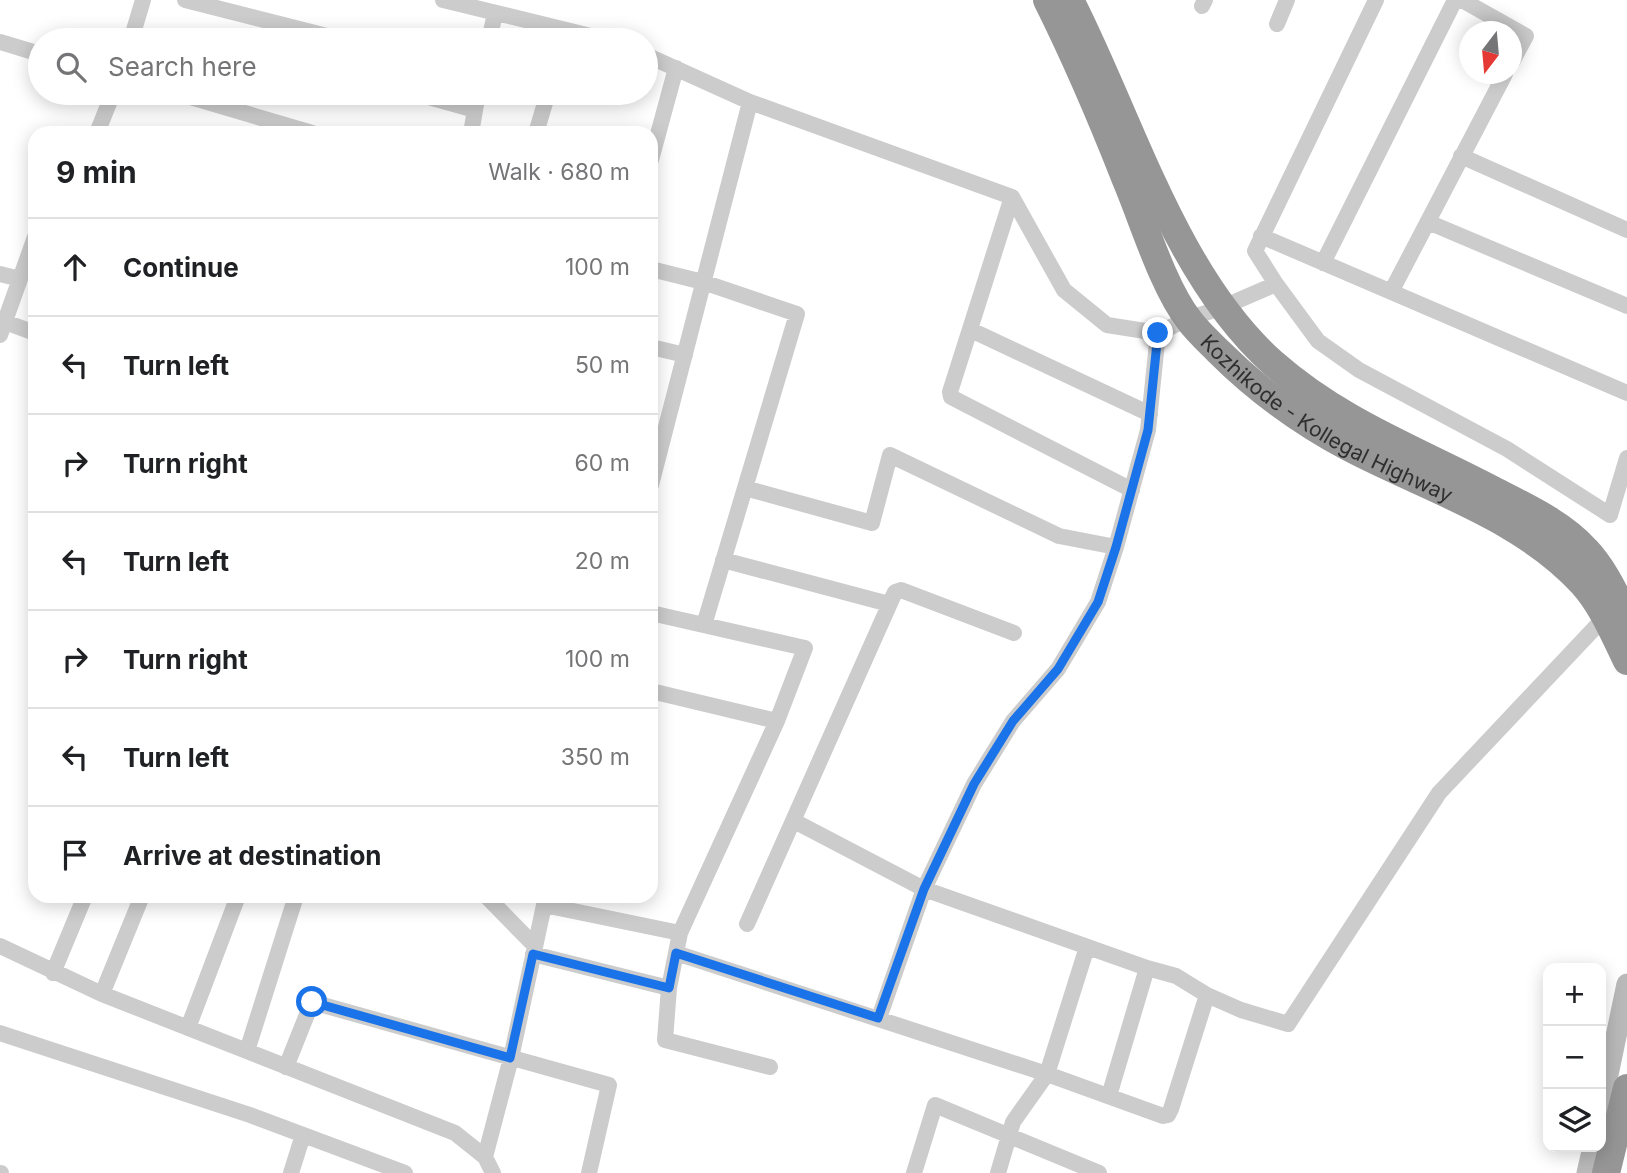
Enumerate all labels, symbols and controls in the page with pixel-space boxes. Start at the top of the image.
north arrow [1459,21,1522,84]
search box [28,28,658,105]
icon: search [52,48,90,86]
text: Search here [108,51,257,82]
text: 9 min [56,154,137,190]
text: Walk · 680 m [488,158,630,186]
icon: ahead [56,248,94,286]
text: Continue [123,252,239,283]
text: 100 m [565,253,630,281]
route end [1142,317,1173,348]
street label: Kozhikode - Kollegal Highway [1196,329,1457,507]
icon: left [56,346,94,384]
text: Turn left [123,350,229,381]
text: 50 m [575,351,630,379]
icon: right [56,444,94,482]
text: Turn right [123,448,248,479]
text: 60 m [575,449,630,477]
icon: left [56,542,94,580]
text: Turn left [123,546,229,577]
text: 20 m [575,547,630,575]
icon: right [56,640,94,678]
text: Turn right [123,644,248,675]
text: 100 m [565,645,630,673]
icon: left [56,738,94,776]
text: Turn left [123,742,229,773]
text: 350 m [561,743,630,771]
icon: arrive [56,836,94,874]
text: Arrive at destination [123,840,382,871]
map controls [1543,963,1606,1152]
button: + [1543,963,1606,1026]
route start [296,986,327,1017]
button: − [1543,1026,1606,1089]
button: layers [1543,1089,1606,1152]

